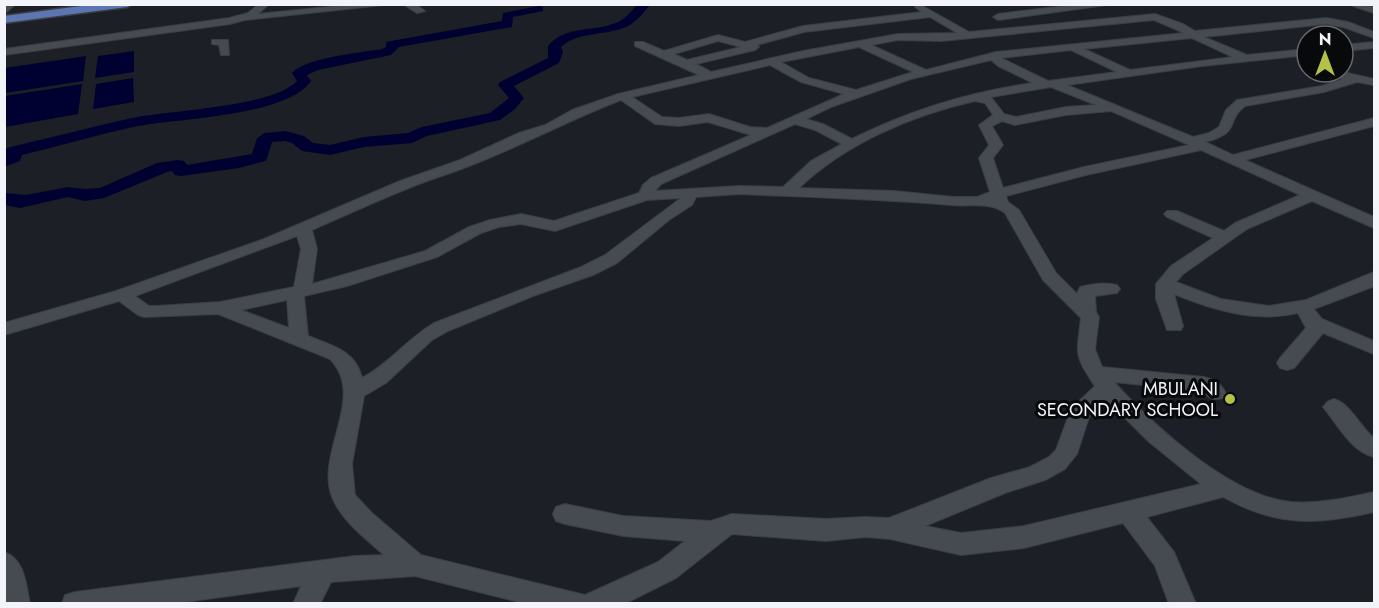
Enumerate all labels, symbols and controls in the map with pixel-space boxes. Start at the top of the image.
north arrow [1295,24,1355,84]
text: N [1319,28,1331,51]
place label: MBULANI SECONDARY SCHOOL [1037,376,1218,423]
marker: MBULANI SECONDARY SCHOOL [1223,392,1237,406]

